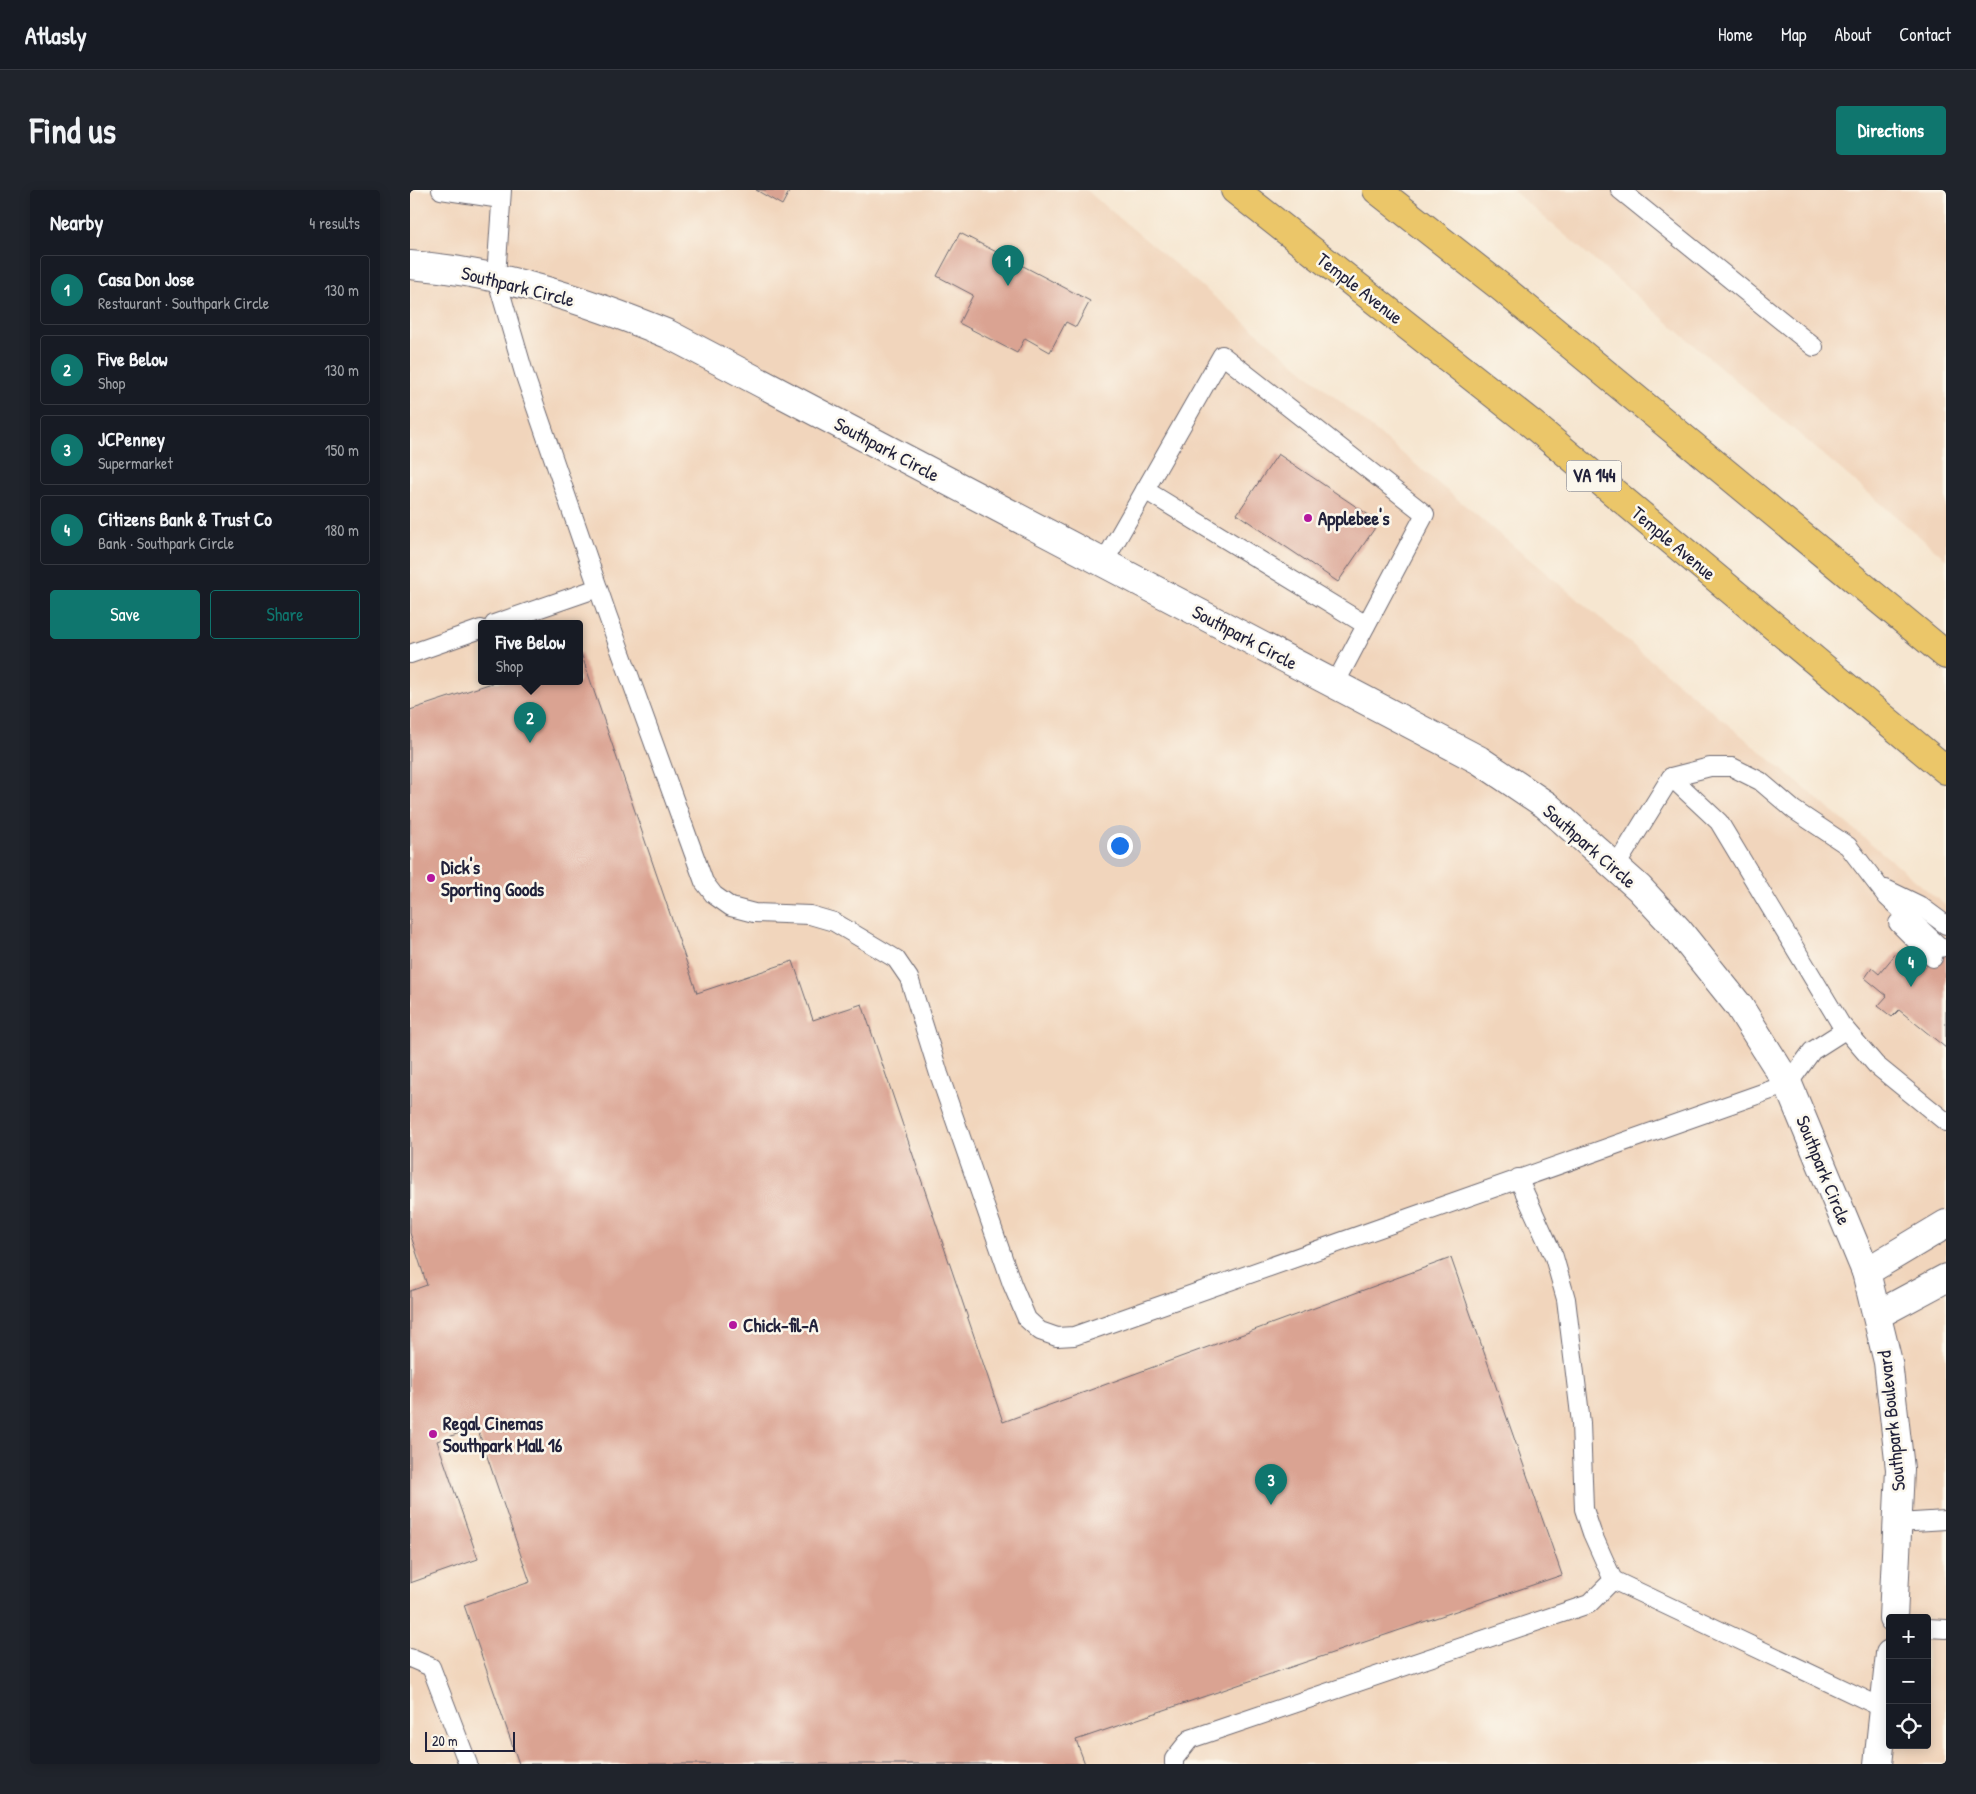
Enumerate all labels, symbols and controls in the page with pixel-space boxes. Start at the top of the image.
text: Atlasly [25,19,87,51]
text: Home [1718,22,1753,47]
text: Map [1781,22,1806,47]
text: About [1834,22,1871,47]
text: Contact [1899,22,1951,47]
button: Directions [1836,106,1946,155]
text: Find us [30,107,116,154]
text: Nearby [50,208,103,237]
text: 4 results [309,212,360,234]
pin: 1 [992,245,1024,286]
street label: Temple Avenue [1312,246,1409,330]
street label: Southpark Circle [459,259,578,313]
text: Casa Don Jose [98,266,194,292]
text: 1 [64,279,70,301]
text: 130 m [324,279,359,301]
text: Restaurant · Southpark Circle [98,292,269,314]
text: Five Below [98,346,168,372]
text: 2 [63,359,71,381]
text: 130 m [324,359,359,381]
text: Shop [98,372,125,394]
street label: Southpark Circle [830,410,945,488]
text: JCPenney [98,426,165,452]
text: 3 [63,439,71,461]
text: 150 m [325,439,359,461]
text: Supermarket [98,452,173,474]
road number: VA 144 [1566,460,1622,492]
street label: Temple Avenue [1626,500,1722,586]
place label: Applebee's [1318,505,1390,532]
text: Citizens Bank & Trust Co [98,506,272,532]
marker: Applebee's [1302,512,1314,524]
text: 4 [64,519,70,541]
text: 180 m [325,519,359,541]
text: Bank · Southpark Circle [98,532,234,554]
button: Save [50,590,200,639]
button: Share [210,590,360,639]
street label: Southpark Circle [1188,598,1303,676]
popup [478,620,583,685]
text: Five Below [496,629,565,655]
text: Shop [496,655,523,677]
pin: 2 [514,702,546,743]
street label: Southpark Circle [1538,798,1642,894]
your location [1107,833,1133,859]
place label: Dick's Sporting Goods [441,854,545,903]
marker: Dick's Sporting Goods [425,872,437,884]
pin: 4 [1895,946,1927,987]
street label: Southpark Circle [1790,1112,1858,1229]
place label: Chick-fil-A [743,1312,819,1338]
marker: Chick-fil-A [727,1319,739,1331]
street label: Southpark Boulevard [1871,1349,1911,1492]
place label: Regal Cinemas Southpark Mall 16 [443,1410,563,1459]
marker: Regal Cinemas Southpark Mall 16 [427,1428,439,1440]
pin: 3 [1255,1464,1287,1505]
map controls [1886,1614,1931,1749]
button: + [1886,1614,1931,1659]
button: − [1886,1659,1931,1704]
button: locate [1886,1704,1931,1749]
scale bar [425,1729,515,1752]
text: 20 m [432,1731,458,1750]

